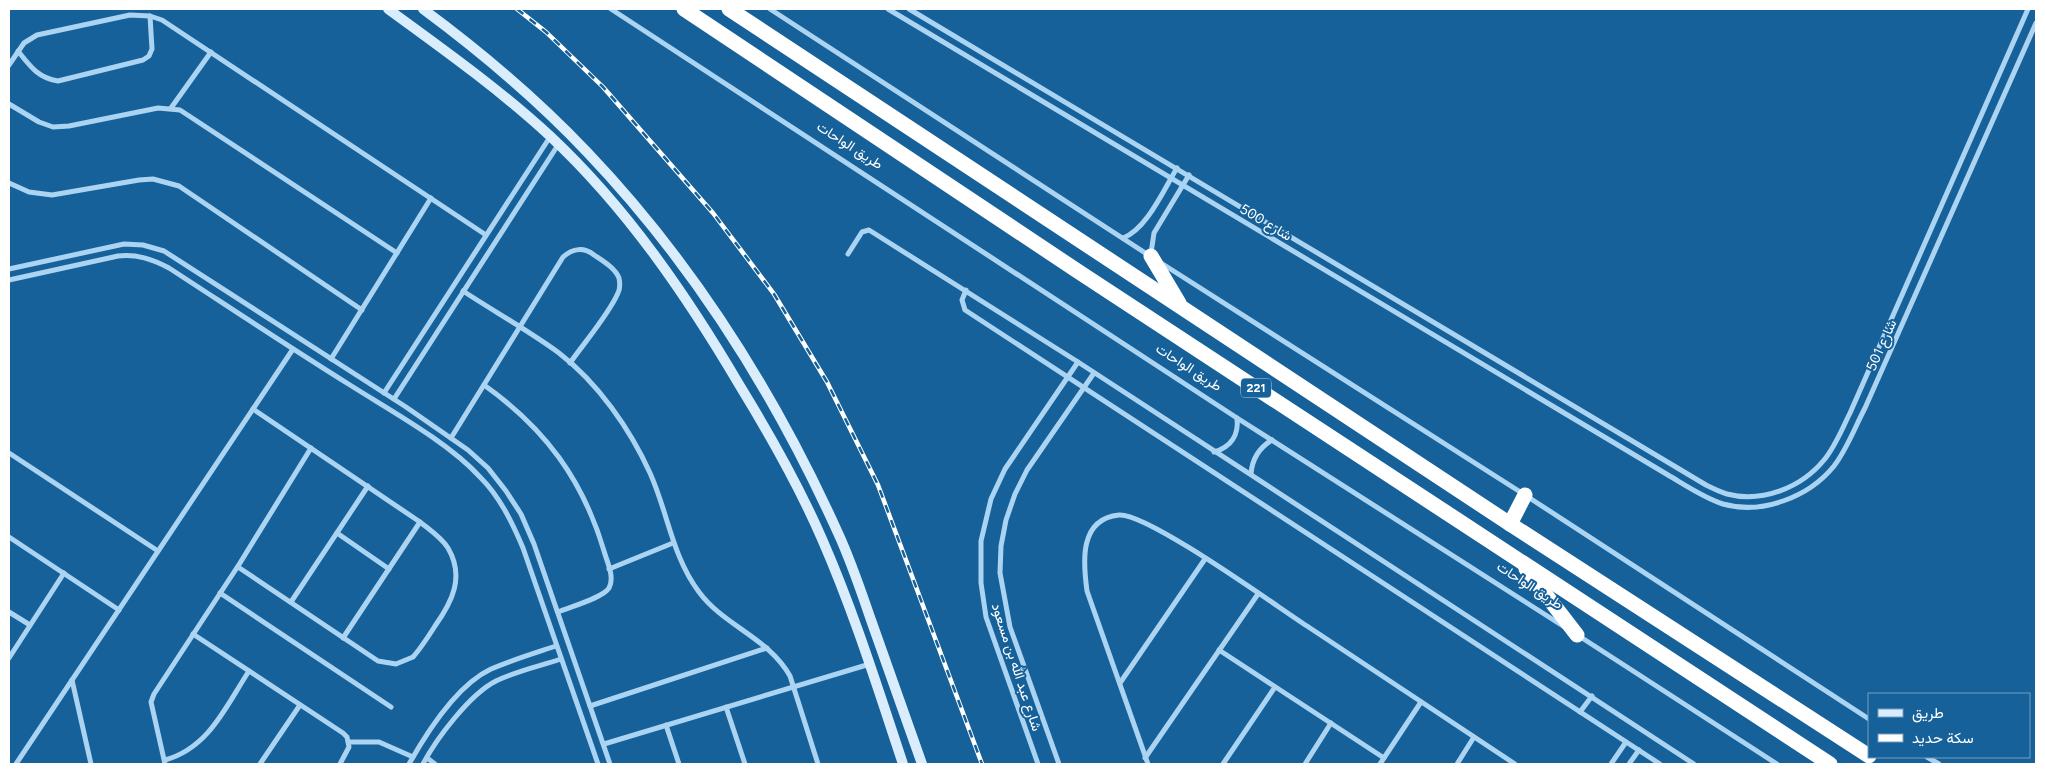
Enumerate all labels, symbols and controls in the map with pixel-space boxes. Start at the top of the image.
street label: طريق الواحات [814,118,886,173]
street label: شارع 500 [1236,200,1295,246]
street label: شارع 501 [1863,317,1902,374]
street label: طريق الواحات [1153,340,1225,395]
road number: 221 [1241,378,1271,398]
street label: طريق الواحات [1494,558,1566,613]
street label: شارع عبد الله بن مسعود [986,601,1045,734]
legend [1868,693,2030,758]
text: طريق [1912,704,1944,723]
text: سكة حديد [1912,729,1974,747]

